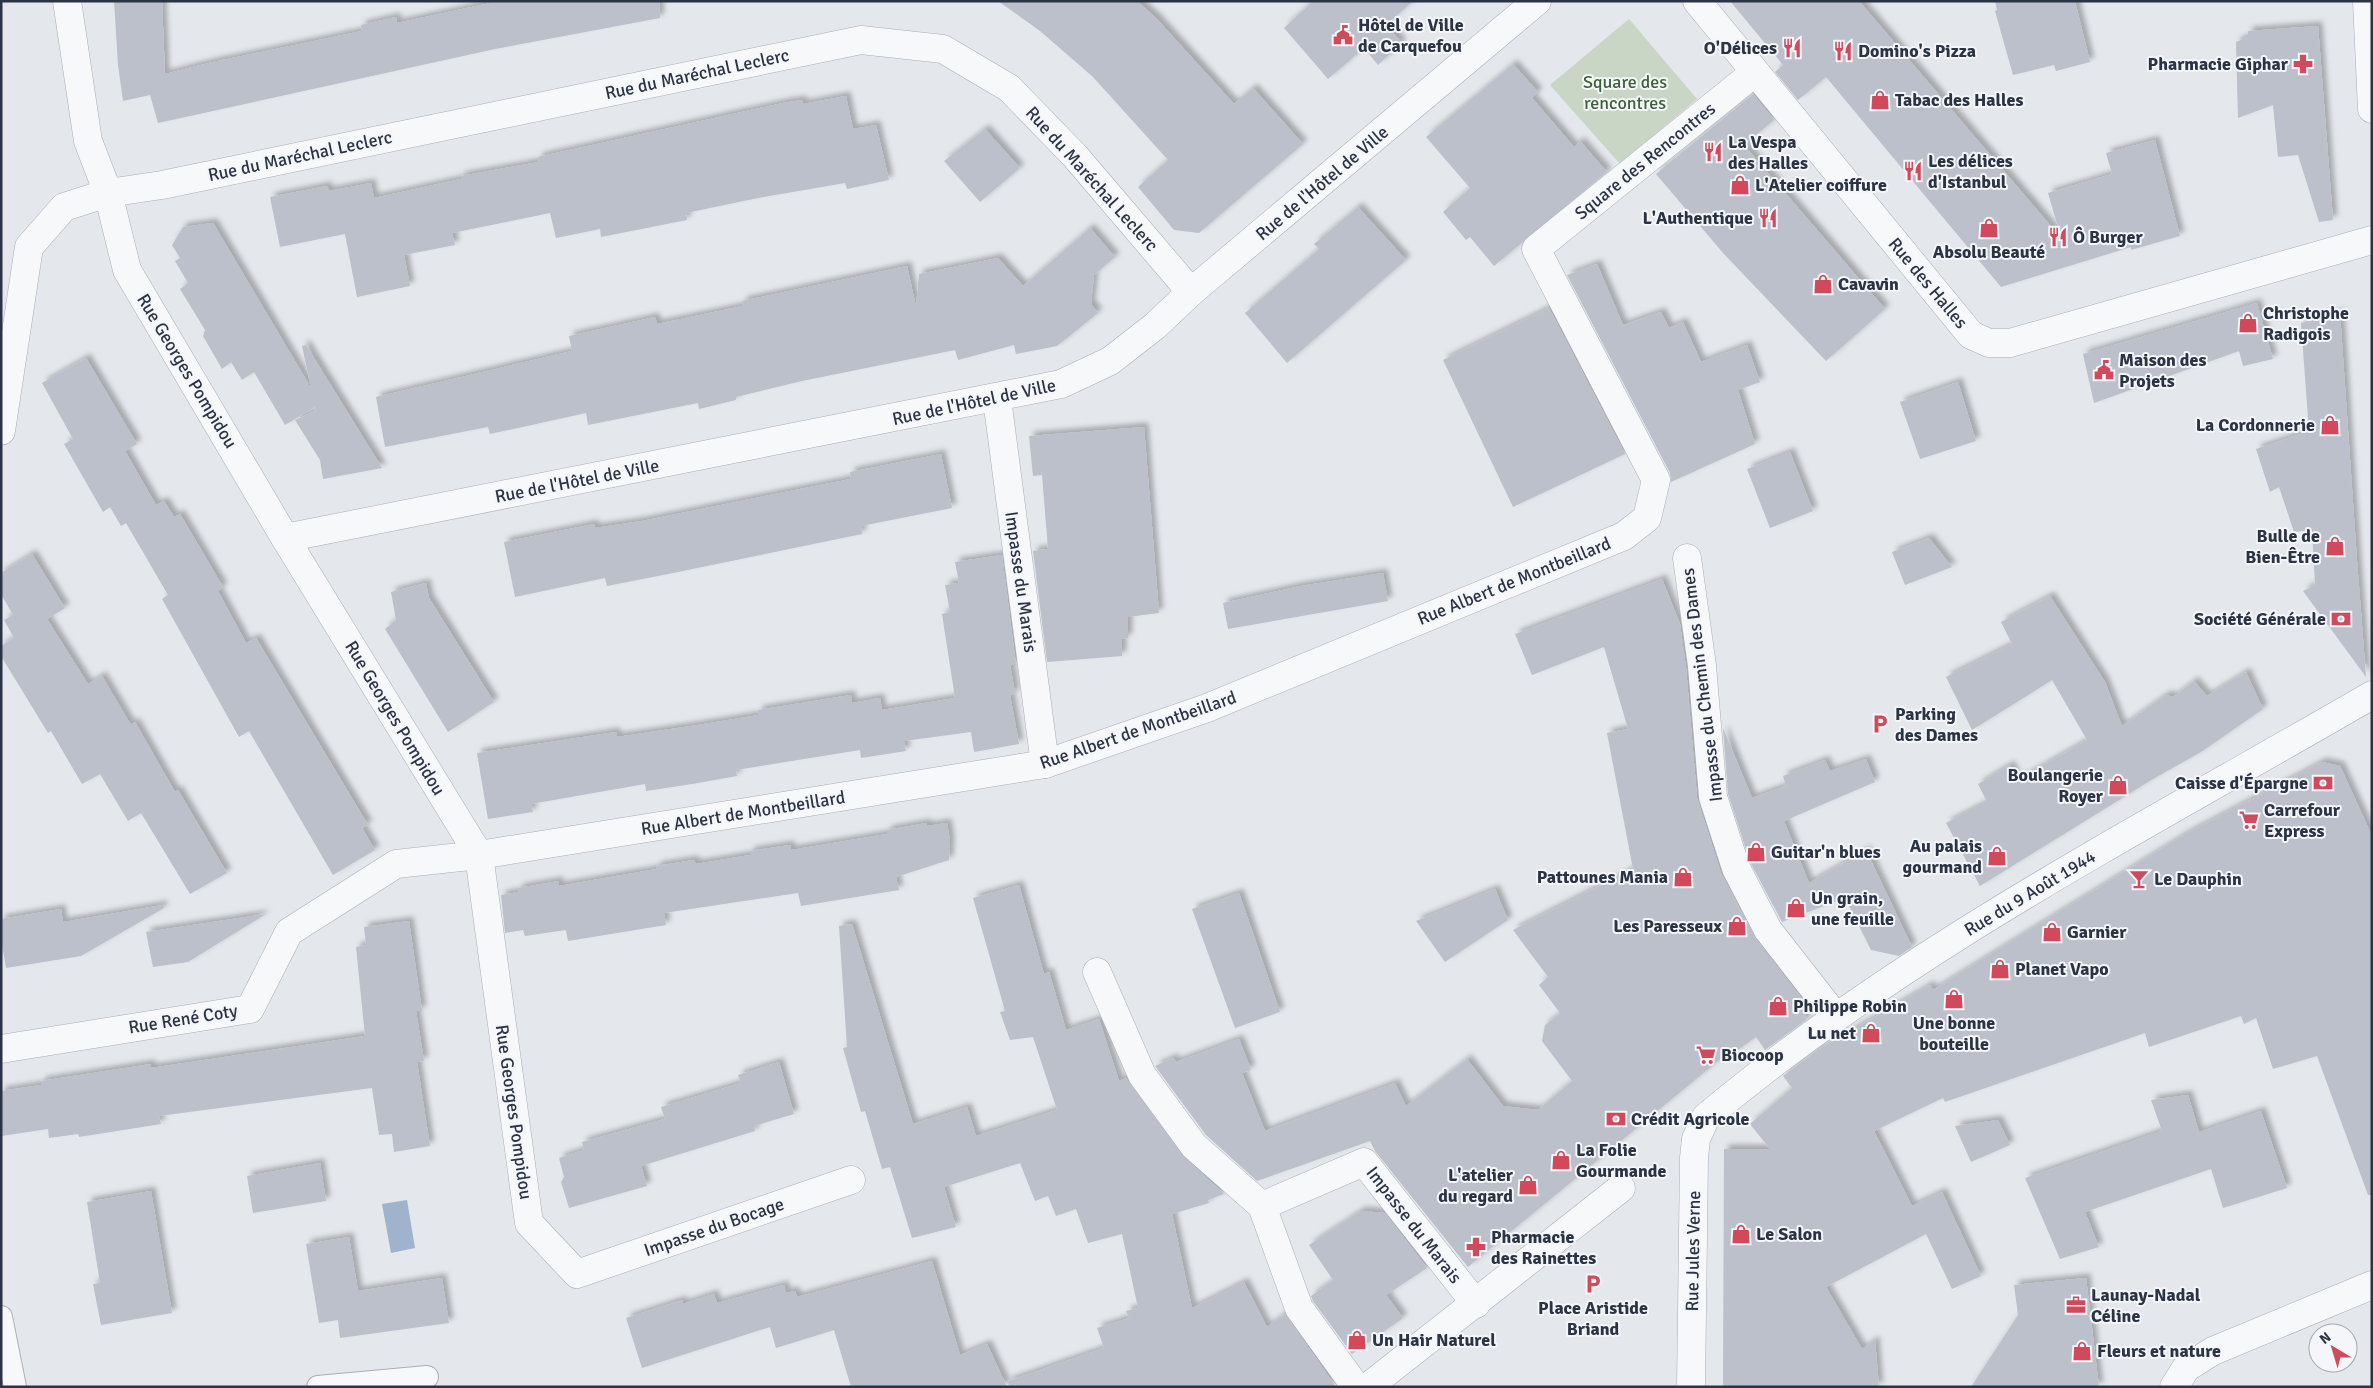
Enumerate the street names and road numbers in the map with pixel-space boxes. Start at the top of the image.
street label: Rue du Maréchal Leclerc [603,44,791,104]
street label: Square des Rencontres [1570,97,1720,224]
street label: Rue du Maréchal Leclerc [1021,102,1163,256]
street label: Rue de l'Hôtel de Ville [1251,121,1393,245]
street label: Rue du Maréchal Leclerc [206,126,394,186]
street label: Rue des Halles [1884,233,1972,333]
street label: Rue Georges Pompidou [132,290,242,452]
street label: Rue de l'Hôtel de Ville [890,374,1058,430]
street label: Rue de l'Hôtel de Ville [493,454,661,508]
street label: Impasse du Marais [1000,510,1042,654]
street label: Rue Albert de Montbeillard [1414,532,1614,630]
street label: Impasse du Chemin des Dames [1677,567,1727,803]
street label: Rue Georges Pompidou [340,637,450,799]
street label: Rue Albert de Montbeillard [1037,686,1239,774]
street label: Rue Albert de Montbeillard [639,786,847,840]
street label: Rue du 9 Août 1944 [1960,845,2100,941]
street label: Rue René Coty [127,999,240,1038]
street label: Rue Georges Pompidou [491,1023,537,1201]
street label: Impasse du Marais [1361,1162,1467,1288]
street label: Rue Jules Verne [1681,1190,1705,1312]
street label: Impasse du Bocage [641,1193,787,1261]

